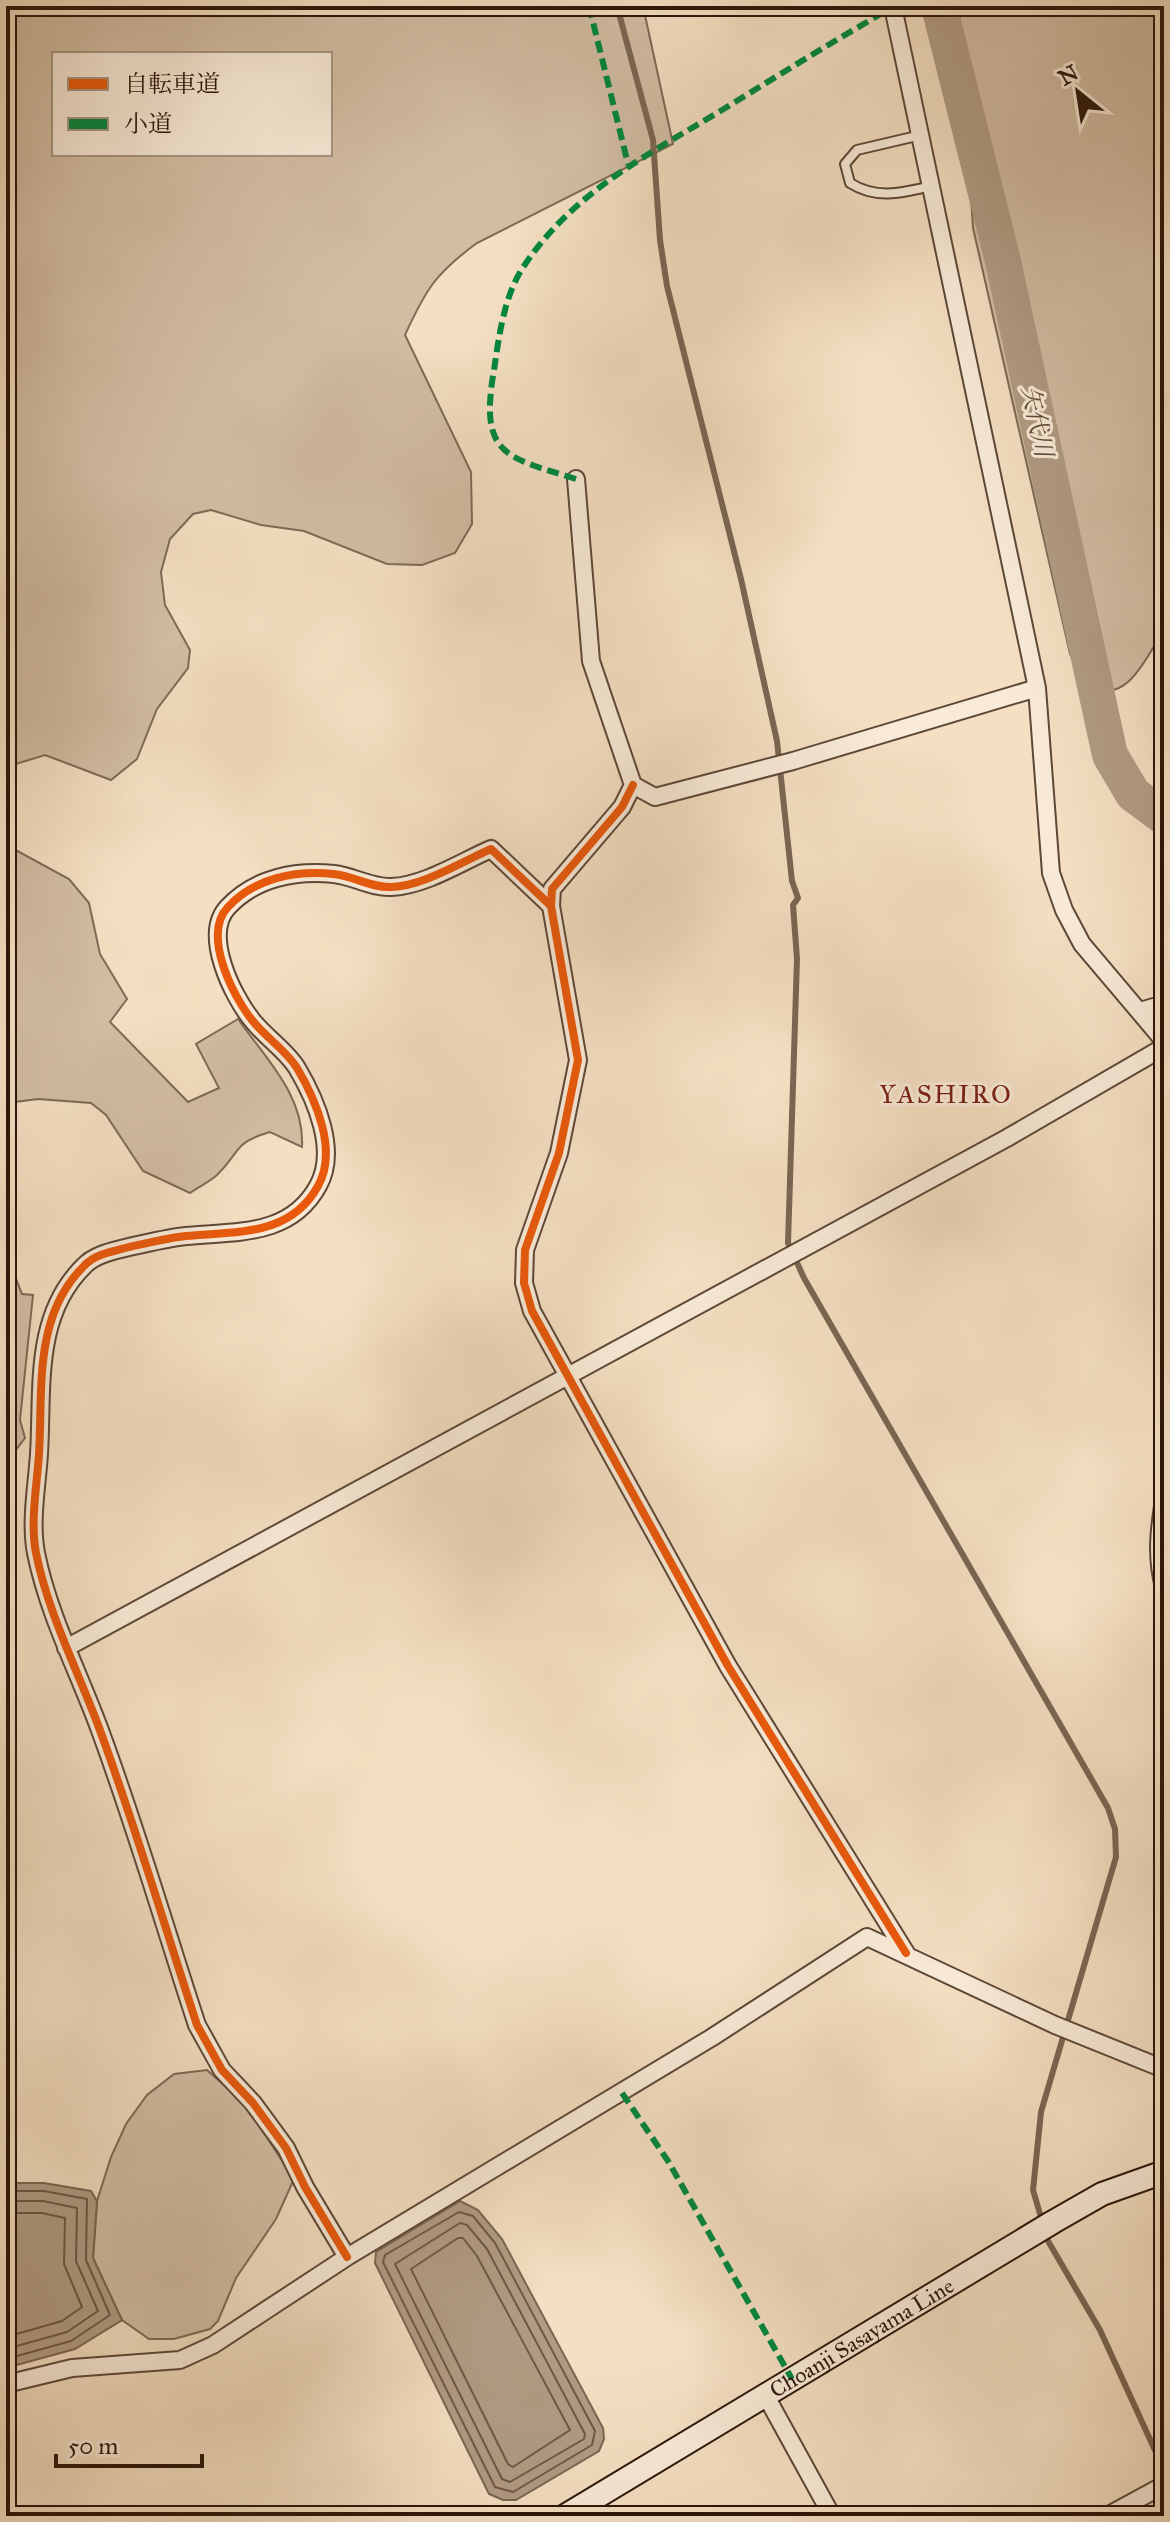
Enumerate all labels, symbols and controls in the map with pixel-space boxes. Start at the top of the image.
legend [52,52,332,156]
north arrow [1038,52,1118,132]
text: N [1053,59,1083,91]
text: 自転車道 [124,69,220,99]
text: 小道 [124,109,172,139]
water label: 矢代川 [1015,383,1060,462]
district label: YASHIRO [879,1078,1013,1110]
street label: Choanji Sasayama Line [765,2272,959,2404]
scale bar [56,2418,202,2468]
text: 50 m [68,2431,118,2461]

